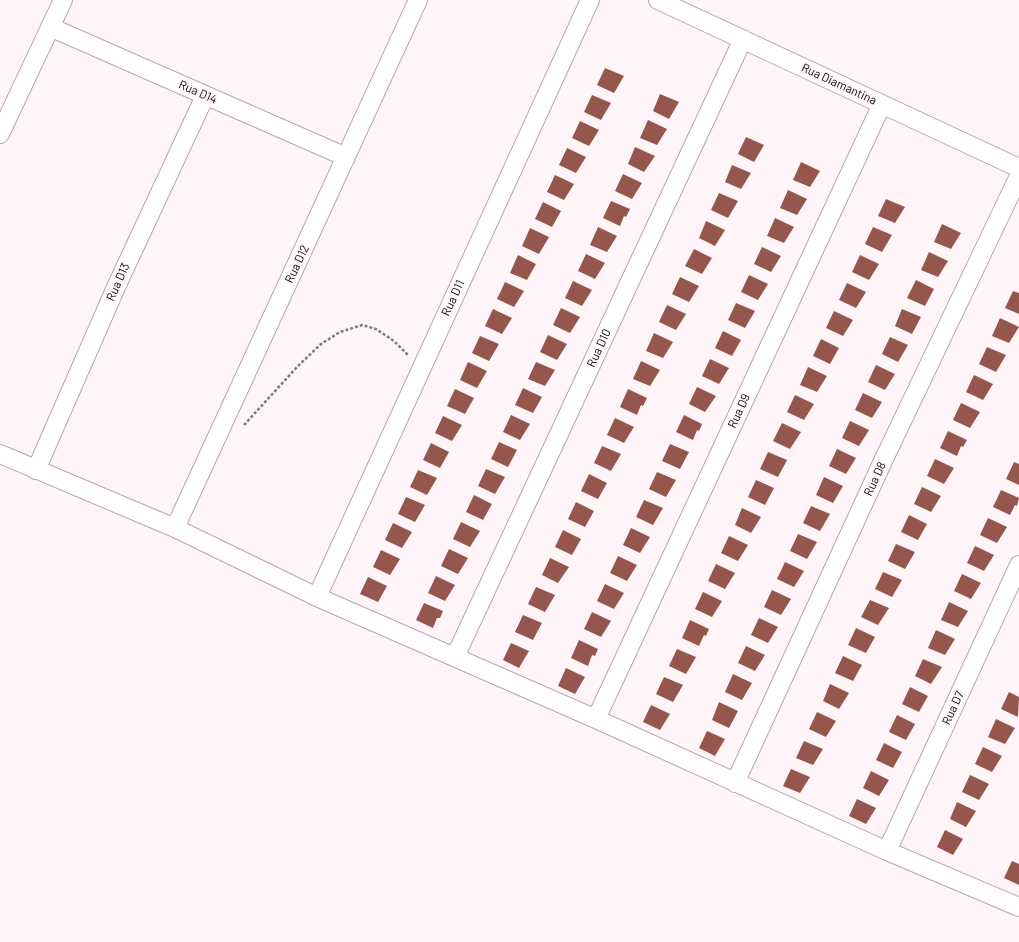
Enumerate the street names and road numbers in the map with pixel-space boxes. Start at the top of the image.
street label: Rua Diamantina [799,60,879,108]
street label: Rua D14 [177,77,219,107]
street label: Rua D12 [282,243,312,285]
street label: Rua D13 [103,261,133,303]
street label: Rua D11 [438,278,468,318]
street label: Rua D10 [584,327,614,369]
street label: Rua D9 [725,392,753,430]
street label: Rua D8 [861,460,889,498]
street label: Rua D7 [939,689,967,727]

